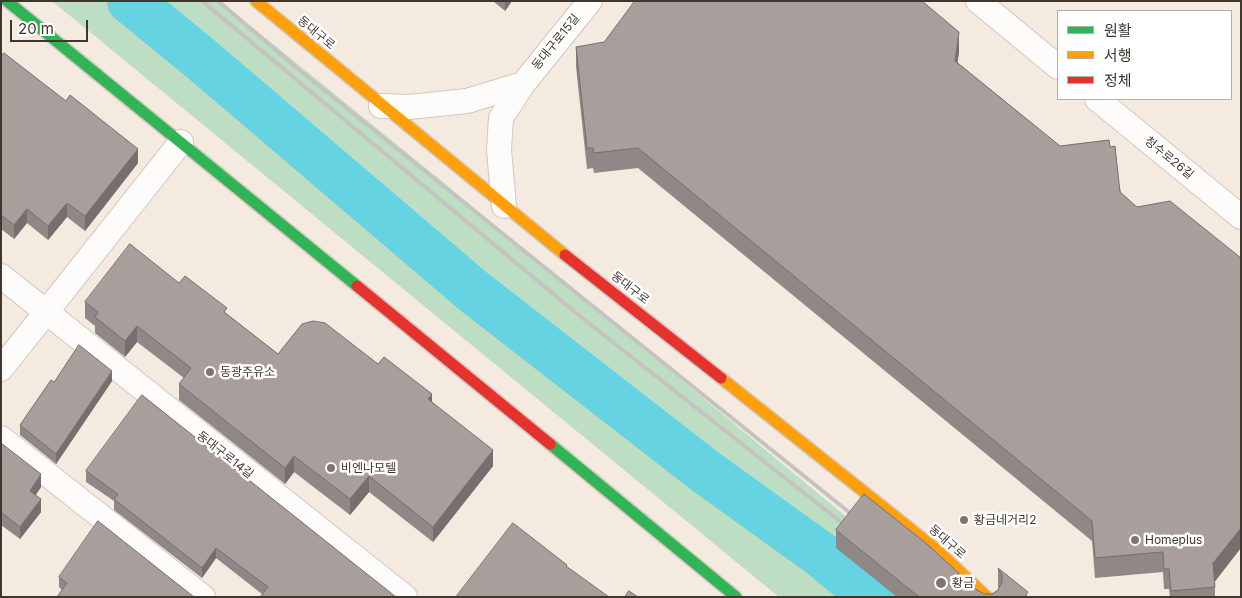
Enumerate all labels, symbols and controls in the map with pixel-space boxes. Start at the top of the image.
scale bar [12,10,90,42]
legend [1057,10,1232,100]
street label: 동대구로15길 [529,11,583,73]
street label: 동대구로 [294,13,338,53]
text: 20 m [18,19,54,38]
text: 원활 [1104,21,1132,40]
text: 서행 [1104,46,1132,65]
text: 정체 [1104,71,1132,90]
street label: 청수로26길 [1142,134,1196,182]
street label: 동대구로 [608,269,652,307]
place label: 동광주유소 [220,365,275,379]
marker: 동광주유소 [204,366,216,378]
street label: 동대구로14길 [194,428,256,482]
place label: 비엔나모텔 [341,461,396,475]
marker: 비엔나모텔 [325,462,337,474]
place label: 황금네거리2 [974,513,1037,527]
marker: 황금네거리2 [958,514,970,526]
street label: 동대구로 [926,522,968,562]
place label: Homeplus [1145,533,1202,547]
marker: Homeplus [1129,534,1141,546]
marker: 황금 [934,576,948,590]
place label: 황금 [952,576,974,590]

